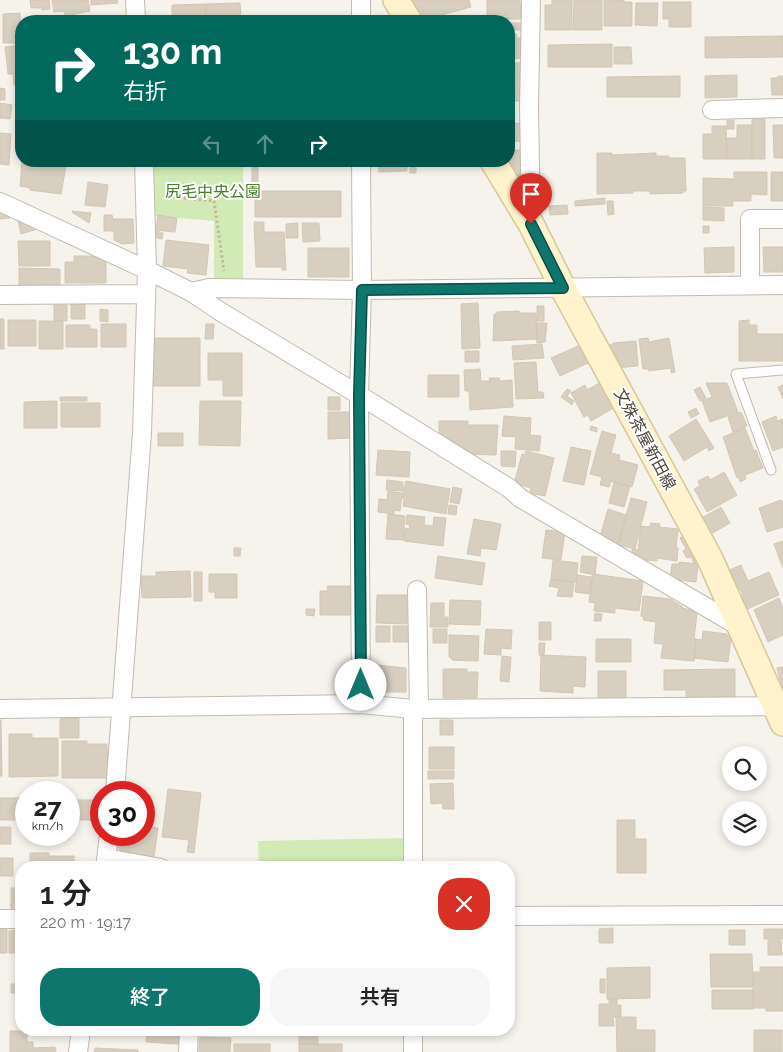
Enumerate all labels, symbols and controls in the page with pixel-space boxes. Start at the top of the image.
text: 130 m [123,31,222,72]
icon: right [40,35,105,100]
text: 右折 [123,78,167,104]
icon: left [198,130,226,158]
icon: ahead [251,130,279,158]
icon: right [304,130,332,158]
pin [510,173,552,224]
icon: arrive [517,180,545,208]
park label: 尻毛中央公園 [165,182,261,201]
street label: 文殊茶屋新田線 [610,385,680,493]
position arrow [334,658,386,710]
map controls [722,746,767,846]
button: search [722,746,767,791]
speed limit sign: 30 [90,781,155,846]
text: 27 [33,792,62,822]
button: layers [722,801,767,846]
text: km/h [32,819,63,833]
text: 1 分 [40,876,92,911]
button: close [438,878,490,930]
text: 220 m · 19:17 [40,913,131,932]
button: 終了 [40,968,260,1026]
button: 共有 [270,968,490,1026]

